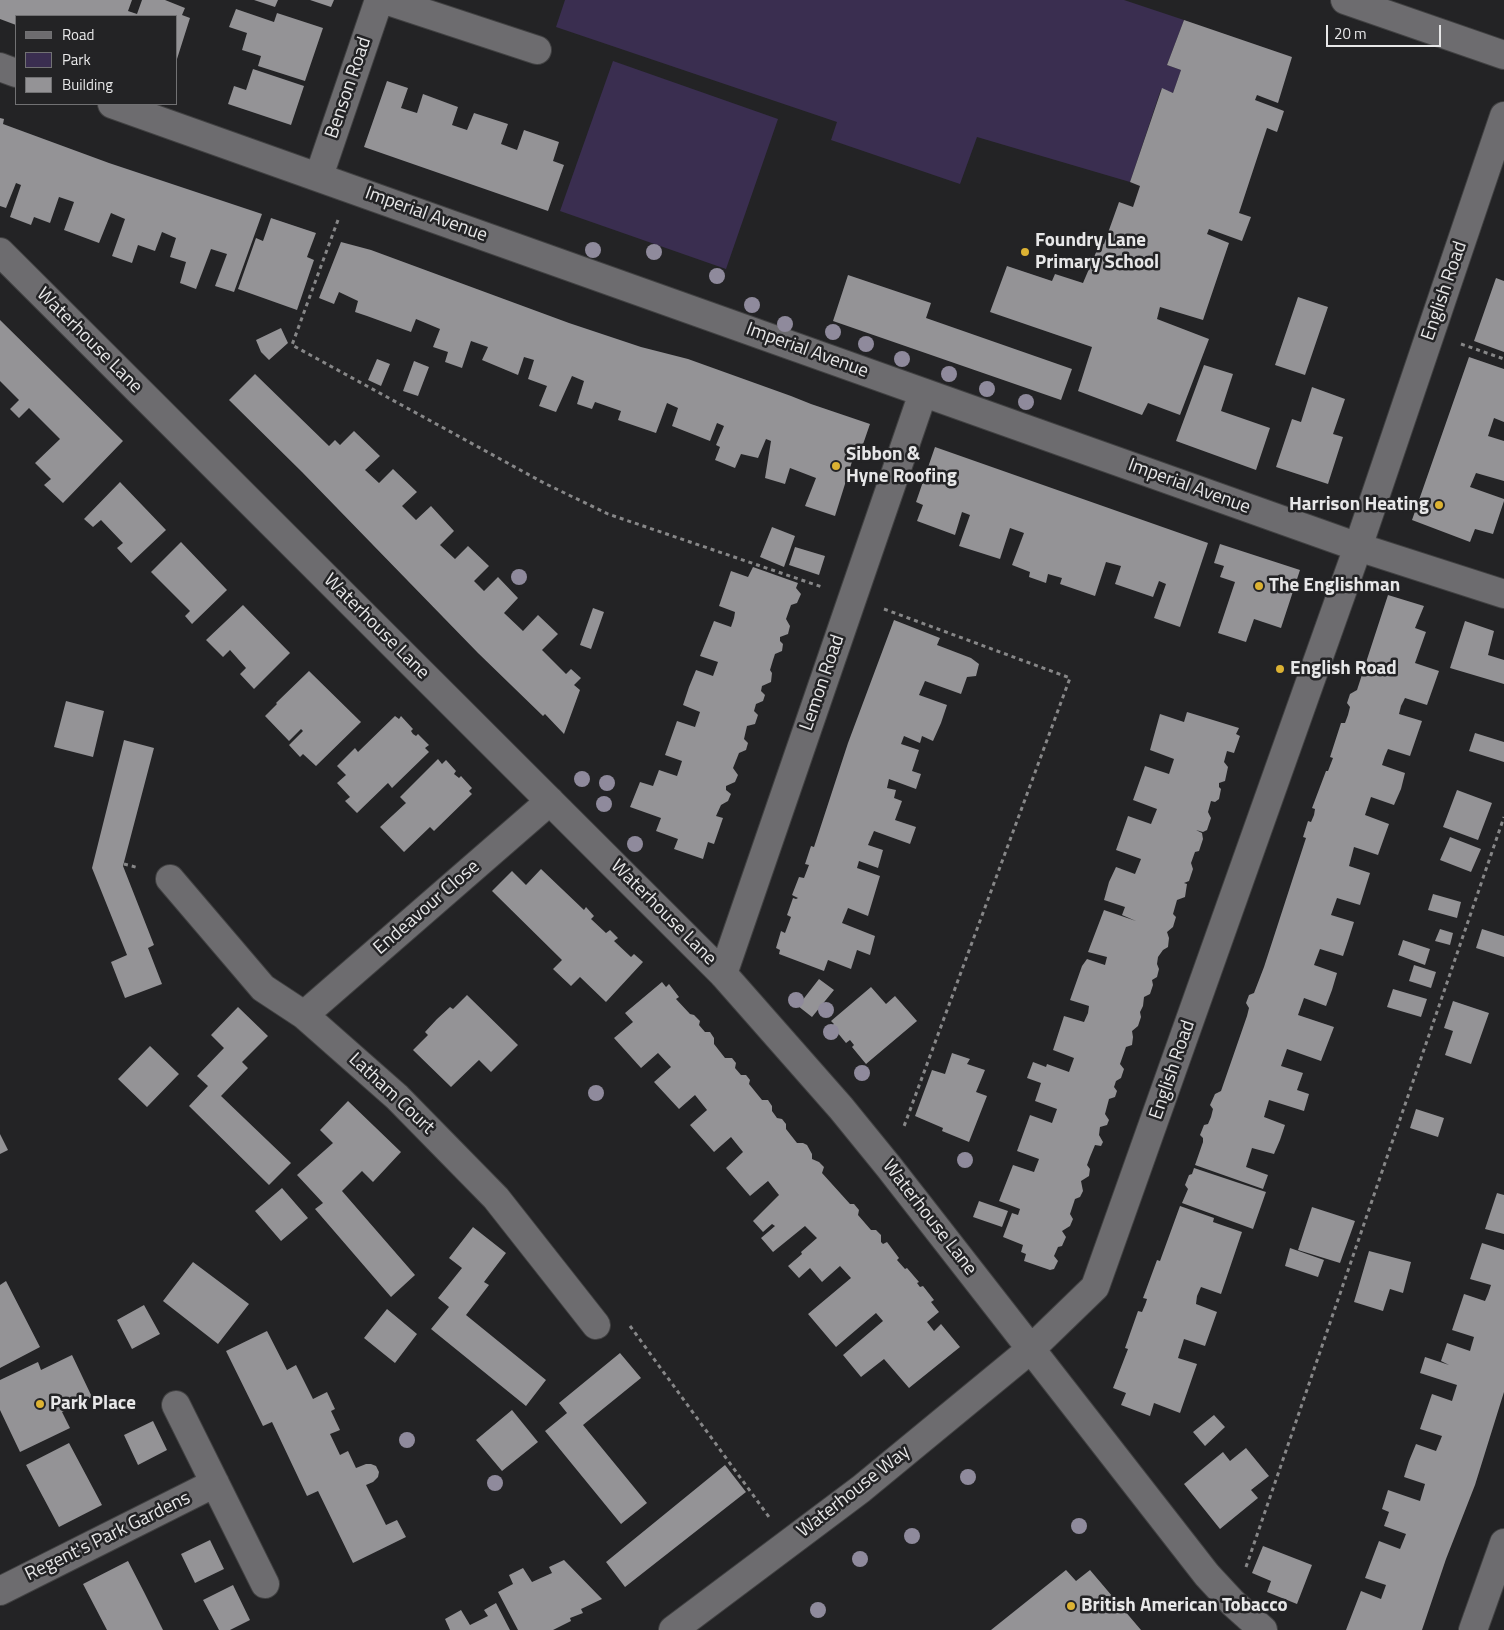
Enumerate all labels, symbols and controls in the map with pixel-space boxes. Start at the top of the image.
legend [15,15,178,105]
scale bar [1329,15,1444,47]
text: 20 m [1334,22,1367,45]
text: Road [62,23,94,46]
street label: Benson Road [321,34,377,142]
text: Park [62,48,91,71]
text: Building [62,73,113,96]
street label: Imperial Avenue [362,182,490,248]
place label: Foundry Lane Primary School [1035,230,1159,274]
street label: English Road [1417,238,1473,344]
marker: Foundry Lane Primary School [1019,246,1031,258]
street label: Waterhouse Lane [31,283,147,399]
street label: Imperial Avenue [743,318,871,384]
place label: Sibbon & Hyne Roofing [846,444,957,488]
street label: Imperial Avenue [1125,454,1253,520]
marker: Sibbon & Hyne Roofing [830,460,842,472]
place label: Harrison Heating [1289,494,1429,516]
marker: Harrison Heating [1433,499,1445,511]
street label: Waterhouse Lane [318,569,434,685]
place label: The Englishman [1269,575,1400,597]
marker: The Englishman [1253,580,1265,592]
street label: Lemon Road [796,632,850,734]
place label: English Road [1290,658,1397,680]
marker: English Road [1274,663,1286,675]
street label: Waterhouse Lane [605,855,721,971]
street label: Endeavour Close [369,856,485,960]
street label: English Road [1145,1017,1201,1123]
street label: Latham Court [344,1049,438,1139]
street label: Waterhouse Lane [877,1156,981,1280]
place label: Park Place [50,1393,136,1415]
marker: Park Place [34,1398,46,1410]
street label: Waterhouse Way [793,1441,915,1543]
street label: Regent's Park Gardens [22,1487,194,1587]
place label: British American Tobacco [1081,1595,1288,1617]
marker: British American Tobacco [1065,1600,1077,1612]

